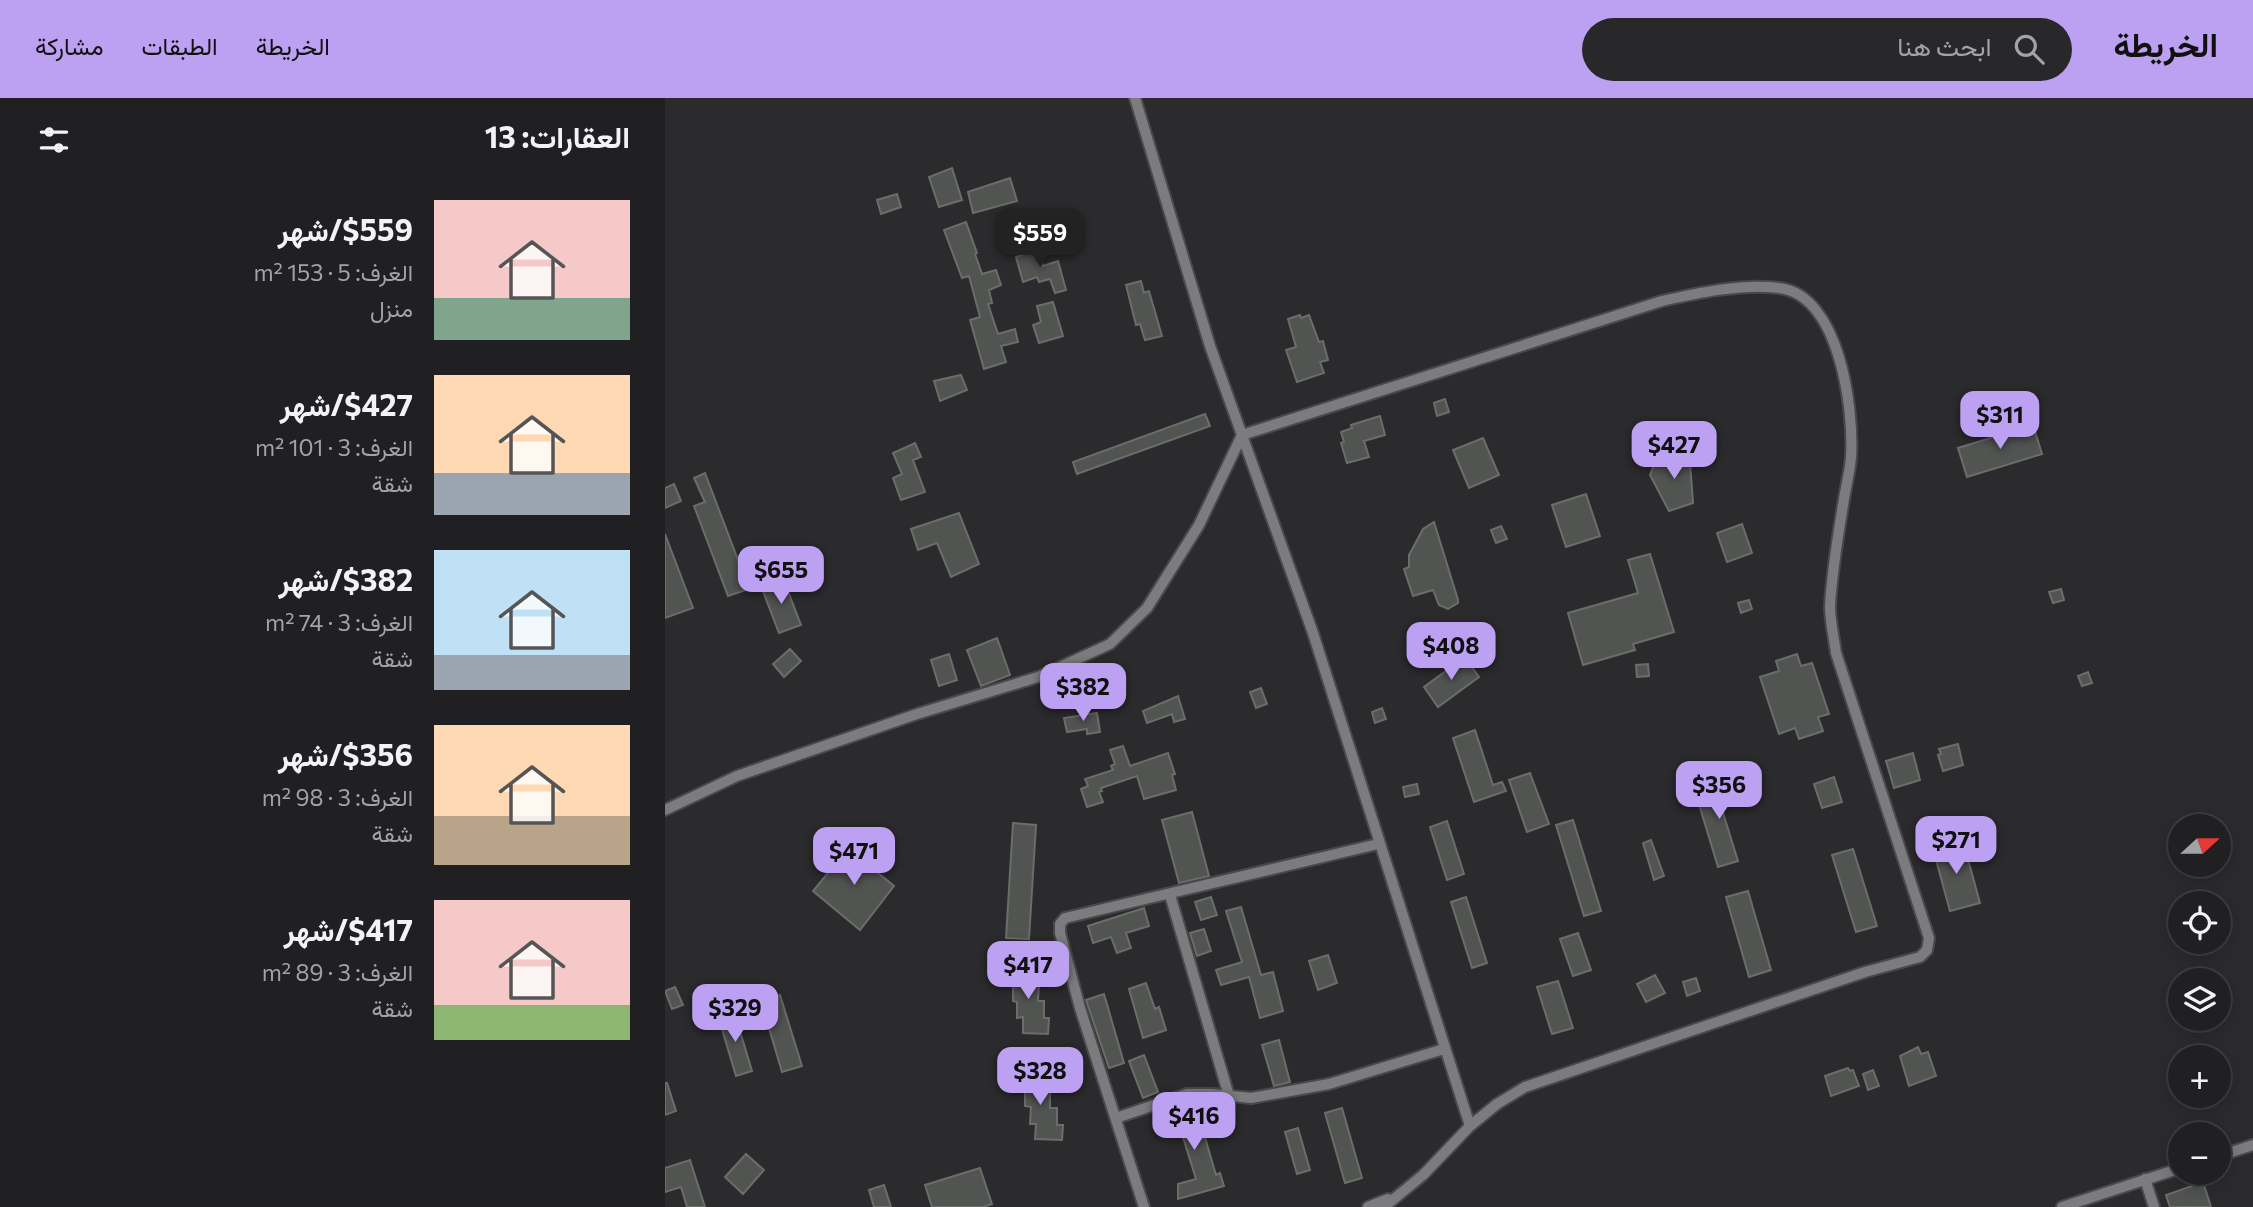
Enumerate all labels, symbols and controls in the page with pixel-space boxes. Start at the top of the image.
search box [1582,18,2072,81]
text: الخريطة [2114,23,2218,64]
text: ابحث هنا [1897,30,1992,61]
icon: search [2010,30,2048,68]
text: مشاركة [35,31,103,60]
text: الطبقات [141,31,218,60]
text: الخريطة [256,31,330,60]
text: العقارات: 13 [485,117,630,154]
icon: filters [35,121,73,159]
pin: $559 [999,209,1081,269]
text: $559/شهر [278,210,413,247]
text: $559 [1013,218,1067,246]
icon: home [490,228,574,312]
text: الغرف: 5 · 153 m² [253,258,413,286]
text: منزل [370,294,413,322]
text: $427/شهر [280,385,413,422]
pin: $311 [1959,392,2041,451]
text: $311 [1976,400,2024,428]
icon: home [490,403,574,487]
pin: $427 [1633,422,1715,481]
text: $427 [1648,430,1700,458]
text: الغرف: 3 · 101 m² [255,433,413,461]
text: شقة [371,469,413,497]
pin: $655 [740,546,822,606]
text: $655 [754,555,808,583]
text: $382/شهر [278,560,413,597]
icon: home [490,578,574,662]
text: الغرف: 3 · 74 m² [265,608,413,636]
pin: $408 [1410,622,1492,682]
text: $408 [1423,631,1479,659]
text: شقة [371,644,413,672]
pin: $382 [1042,664,1124,723]
text: $382 [1056,672,1110,700]
text: $356/شهر [278,735,413,772]
icon: home [490,753,574,837]
pin: $356 [1678,762,1760,821]
text: $356 [1692,770,1746,798]
text: الغرف: 3 · 98 m² [262,783,413,811]
north arrow [2168,814,2231,877]
map controls [2168,814,2231,1185]
pin: $271 [1915,816,1997,876]
text: شقة [371,819,413,847]
text: $271 [1931,825,1981,853]
pin: $471 [813,828,895,887]
text: $471 [829,836,879,864]
button: locate [2168,891,2231,954]
text: $417/شهر [284,910,413,947]
icon: home [490,928,574,1012]
pin: $417 [987,942,1069,1001]
text: $417 [1003,950,1053,978]
text: الغرف: 3 · 89 m² [262,958,413,986]
button: layers [2168,968,2231,1031]
pin: $329 [694,984,776,1044]
text: $329 [708,993,762,1021]
text: شقة [371,994,413,1022]
button: + [2168,1045,2231,1108]
pin: $328 [999,1048,1081,1107]
text: $328 [1013,1056,1067,1084]
pin: $416 [1153,1093,1235,1152]
text: $416 [1168,1101,1220,1129]
button: − [2168,1122,2231,1185]

